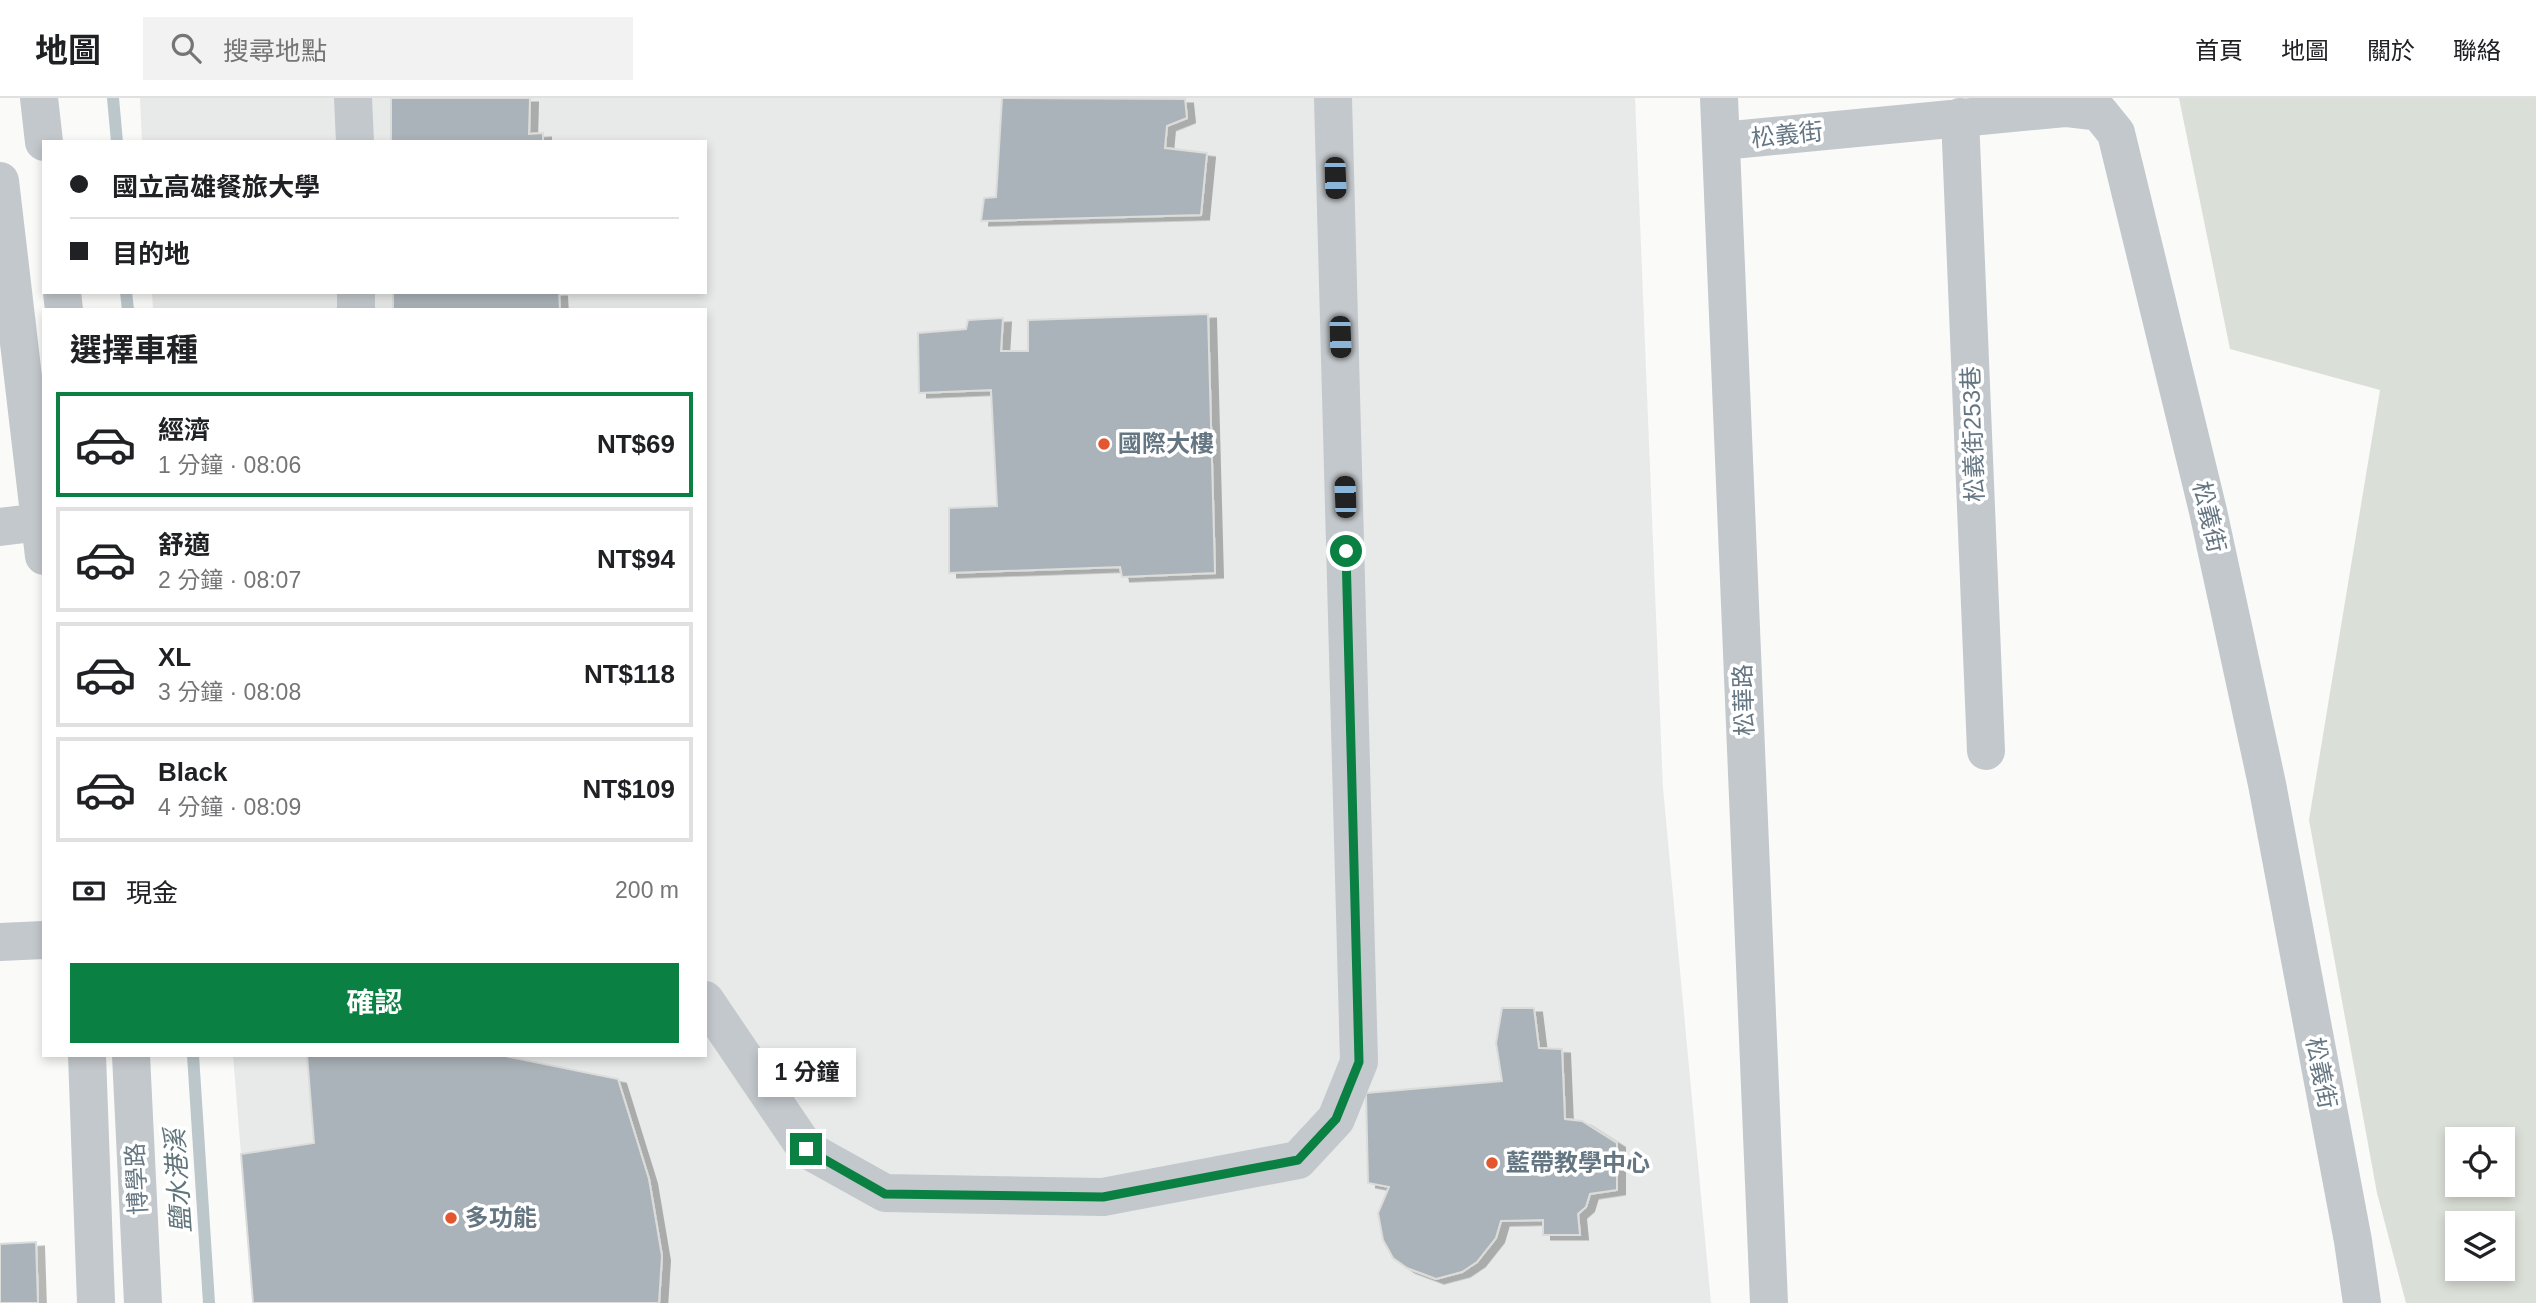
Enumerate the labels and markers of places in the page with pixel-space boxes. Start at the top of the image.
place label: 國際大樓 [1118,430,1214,457]
marker: 國際大樓 [1096,436,1112,452]
place label: 藍帶教學中心 [1506,1149,1650,1176]
marker: 藍帶教學中心 [1484,1155,1500,1171]
place label: 多功能 [465,1204,537,1231]
marker: 多功能 [443,1210,459,1226]

